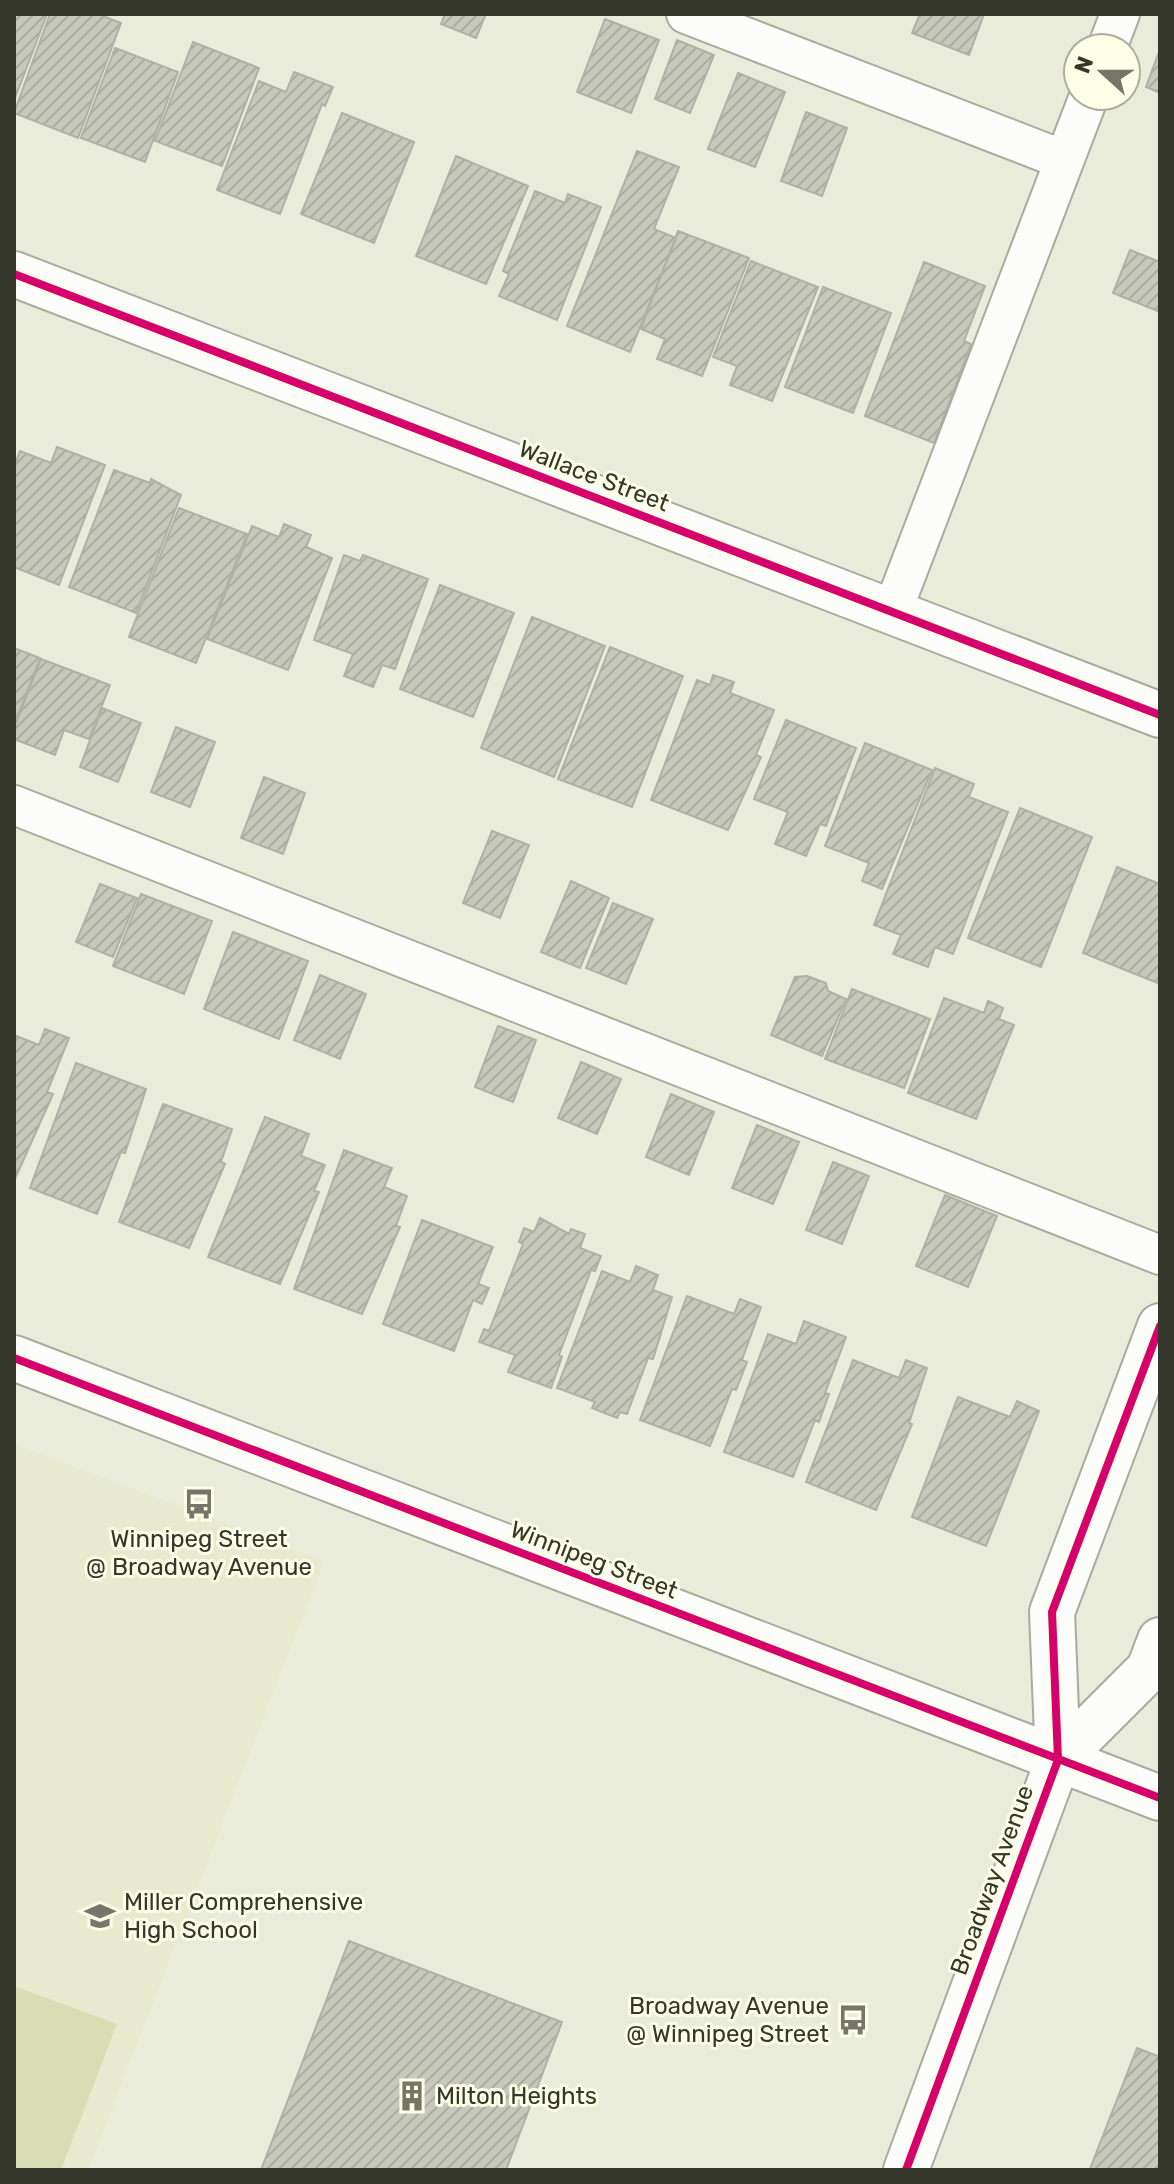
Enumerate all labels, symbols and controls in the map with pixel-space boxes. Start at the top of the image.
north arrow [1062,32,1142,112]
text: N [1068,53,1099,77]
street label: Wallace Street [515,434,673,518]
bus stop icon: Winnipeg Street @ Broadway Avenue [182,1487,216,1521]
street label: Winnipeg Street [506,1515,682,1605]
place label: Winnipeg Street @ Broadway Avenue [86,1525,312,1581]
street label: Broadway Avenue [945,1781,1039,1979]
place label: Miller Comprehensive High School [124,1888,363,1944]
school or university icon: Miller Comprehensive High School [83,1899,117,1933]
place label: Broadway Avenue @ Winnipeg Street [626,1992,829,2048]
bus stop icon: Broadway Avenue @ Winnipeg Street [836,2003,870,2037]
building icon: Milton Heights [395,2079,429,2113]
place label: Milton Heights [436,2082,597,2110]

